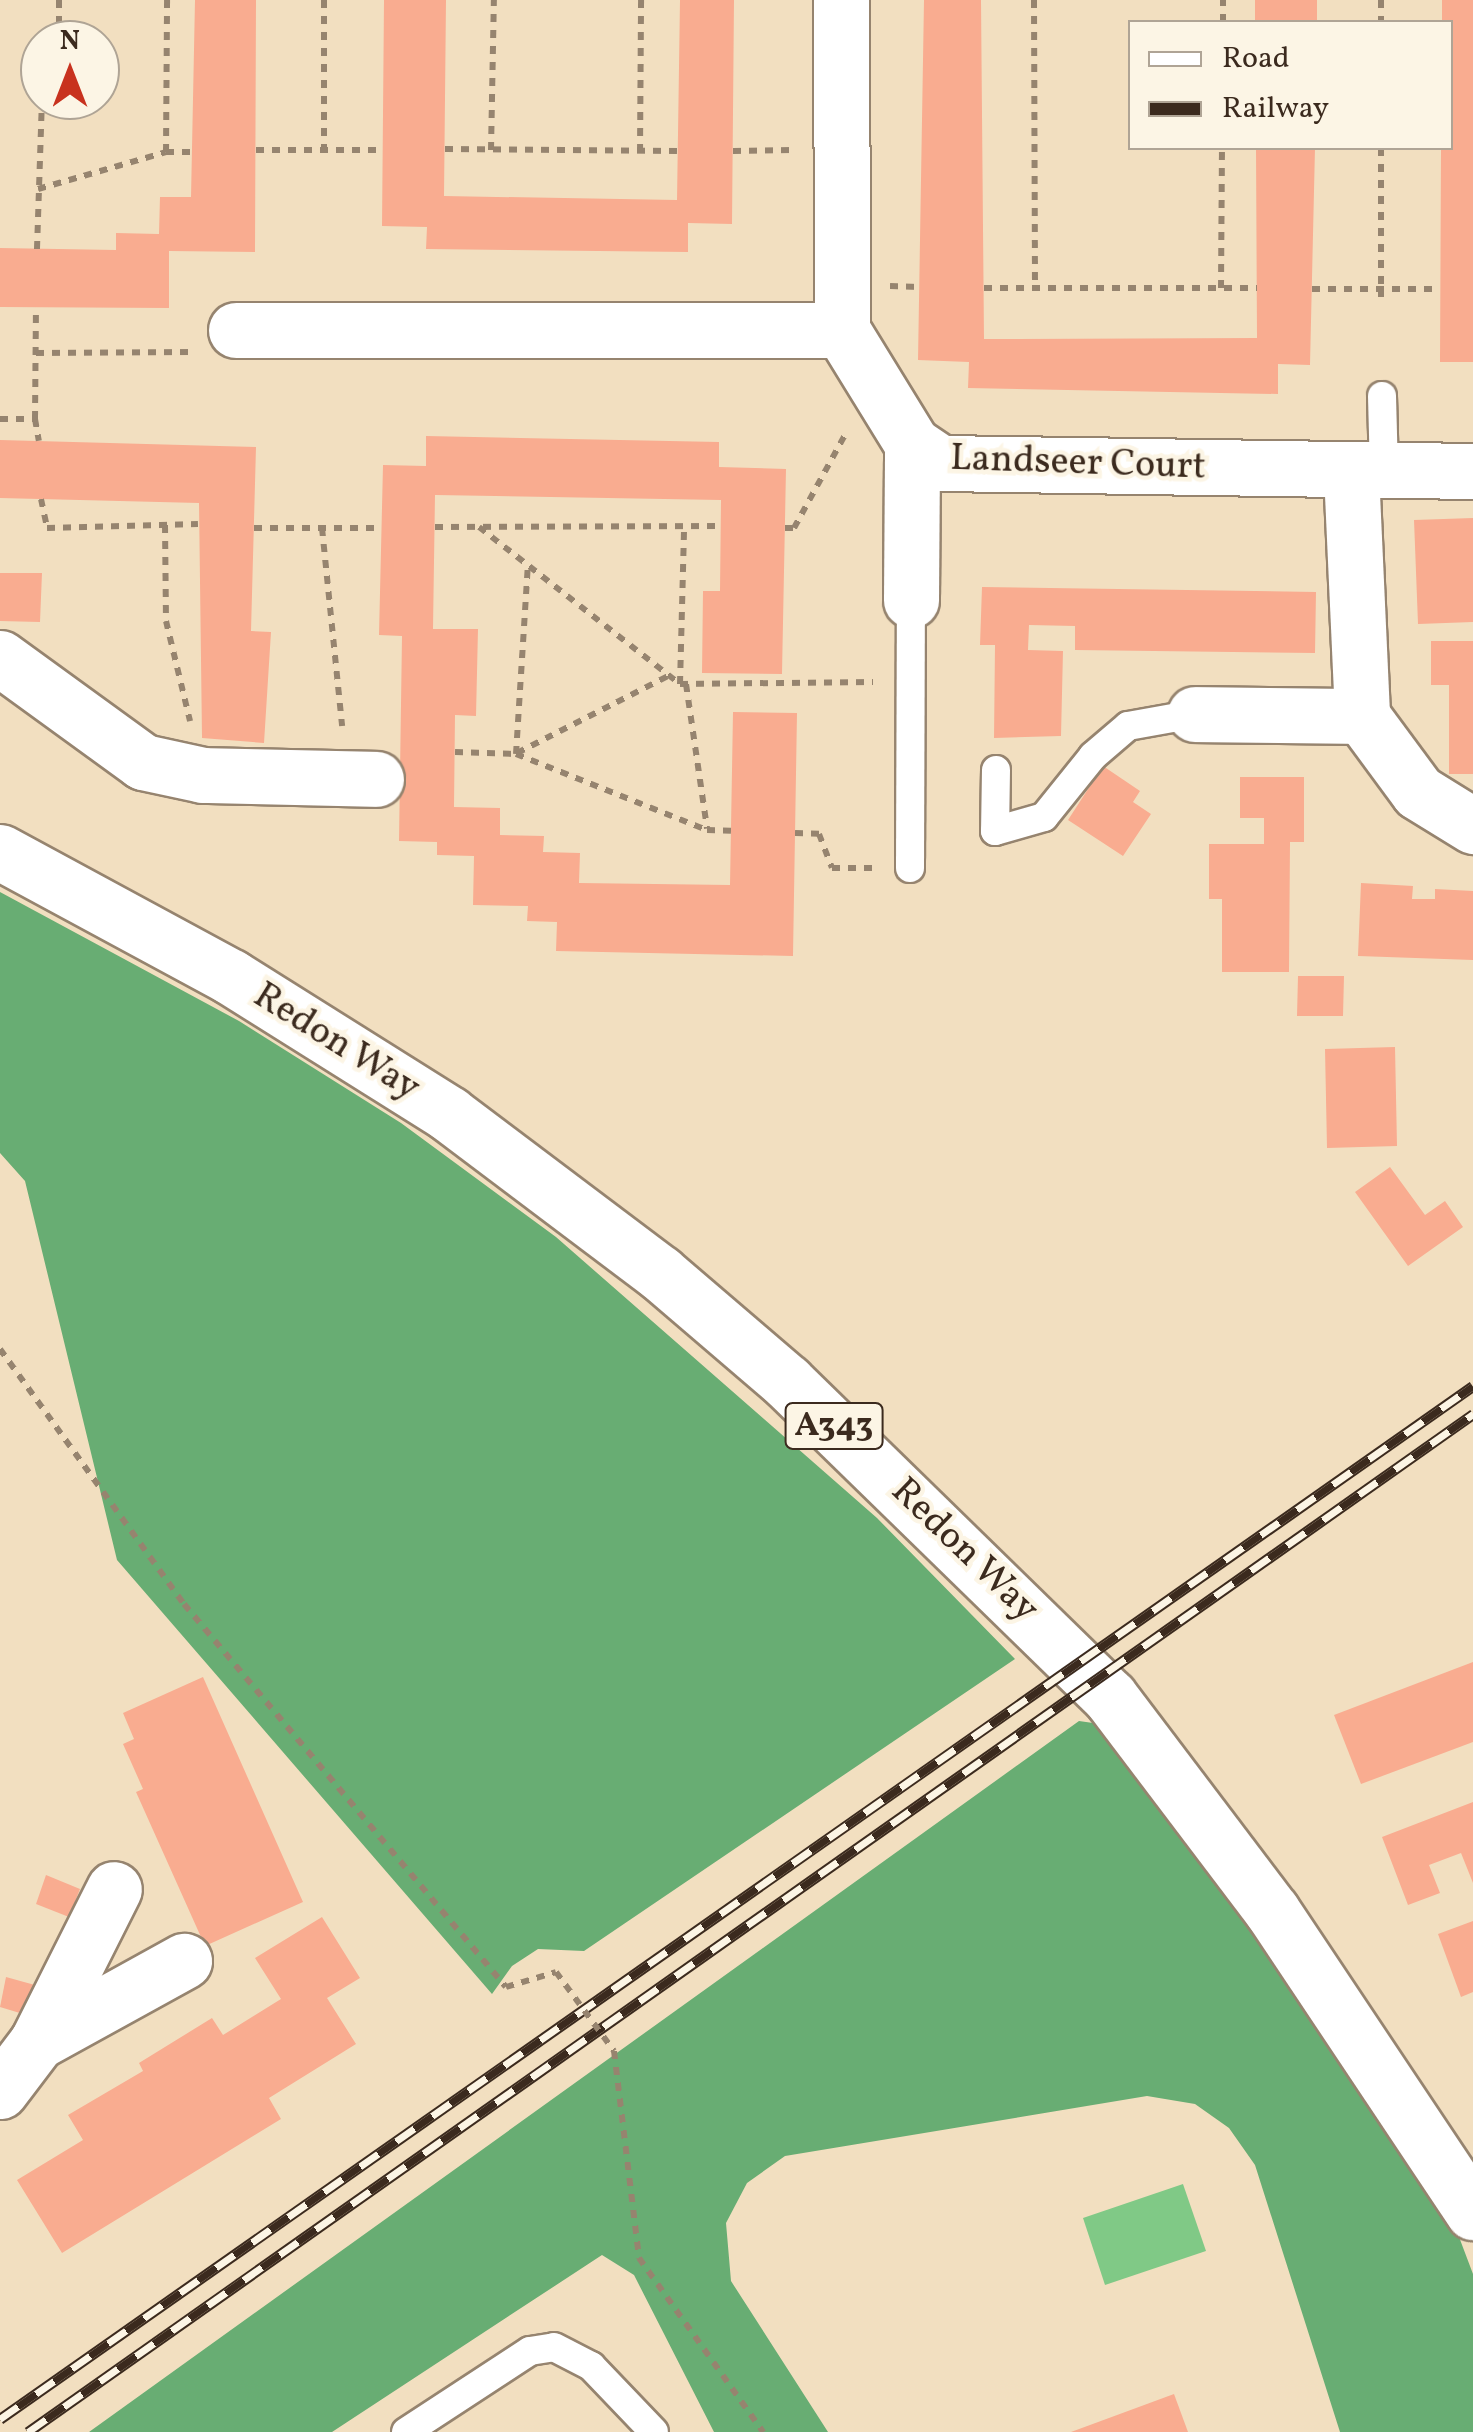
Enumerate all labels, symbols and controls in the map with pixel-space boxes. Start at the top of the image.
north arrow [20,20,120,120]
legend [1128,20,1453,150]
text: N [60,22,80,61]
text: Road [1222,38,1290,80]
text: Railway [1222,88,1329,130]
street label: Landseer Court [949,437,1207,491]
street label: Redon Way [244,974,428,1112]
road number: A343 [784,1396,884,1456]
street label: Redon Way [880,1469,1048,1633]

